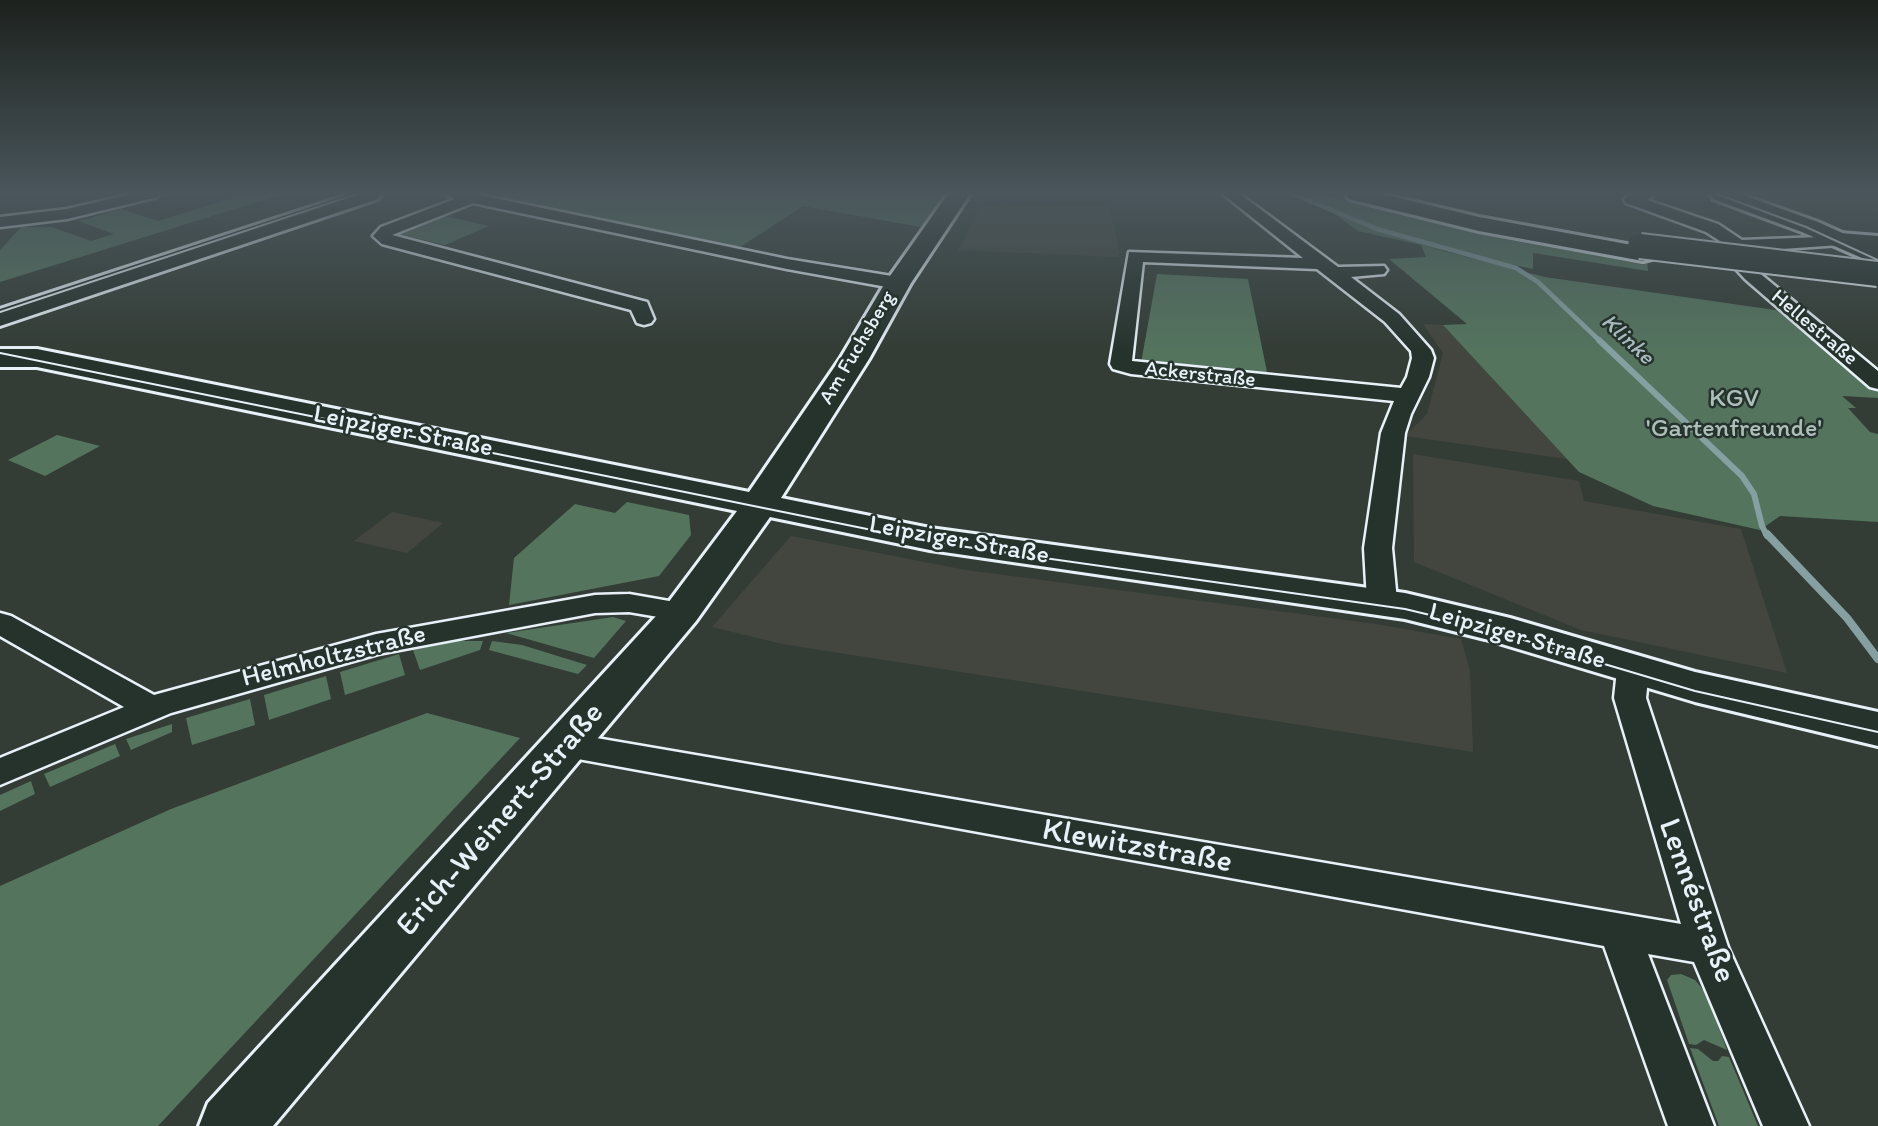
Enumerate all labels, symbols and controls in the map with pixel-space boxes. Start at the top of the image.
street label: Hellestraße [1766,284,1862,372]
street label: Am Fuchsberg [814,287,902,409]
water label: Klinke [1595,309,1659,371]
street label: Ackerstraße [1143,357,1257,393]
park label: KGV 'Gartenfreunde' [1646,383,1822,444]
street label: Leipziger Straße [311,399,495,465]
street label: Leipziger Straße [867,510,1051,572]
street label: Leipziger Straße [1425,597,1609,677]
street label: Helmholtzstraße [239,619,429,695]
street label: Erich-Weinert-Straße [389,695,613,945]
street label: Klewitzstraße [1039,811,1235,883]
street label: Lennéstraße [1649,814,1743,988]

